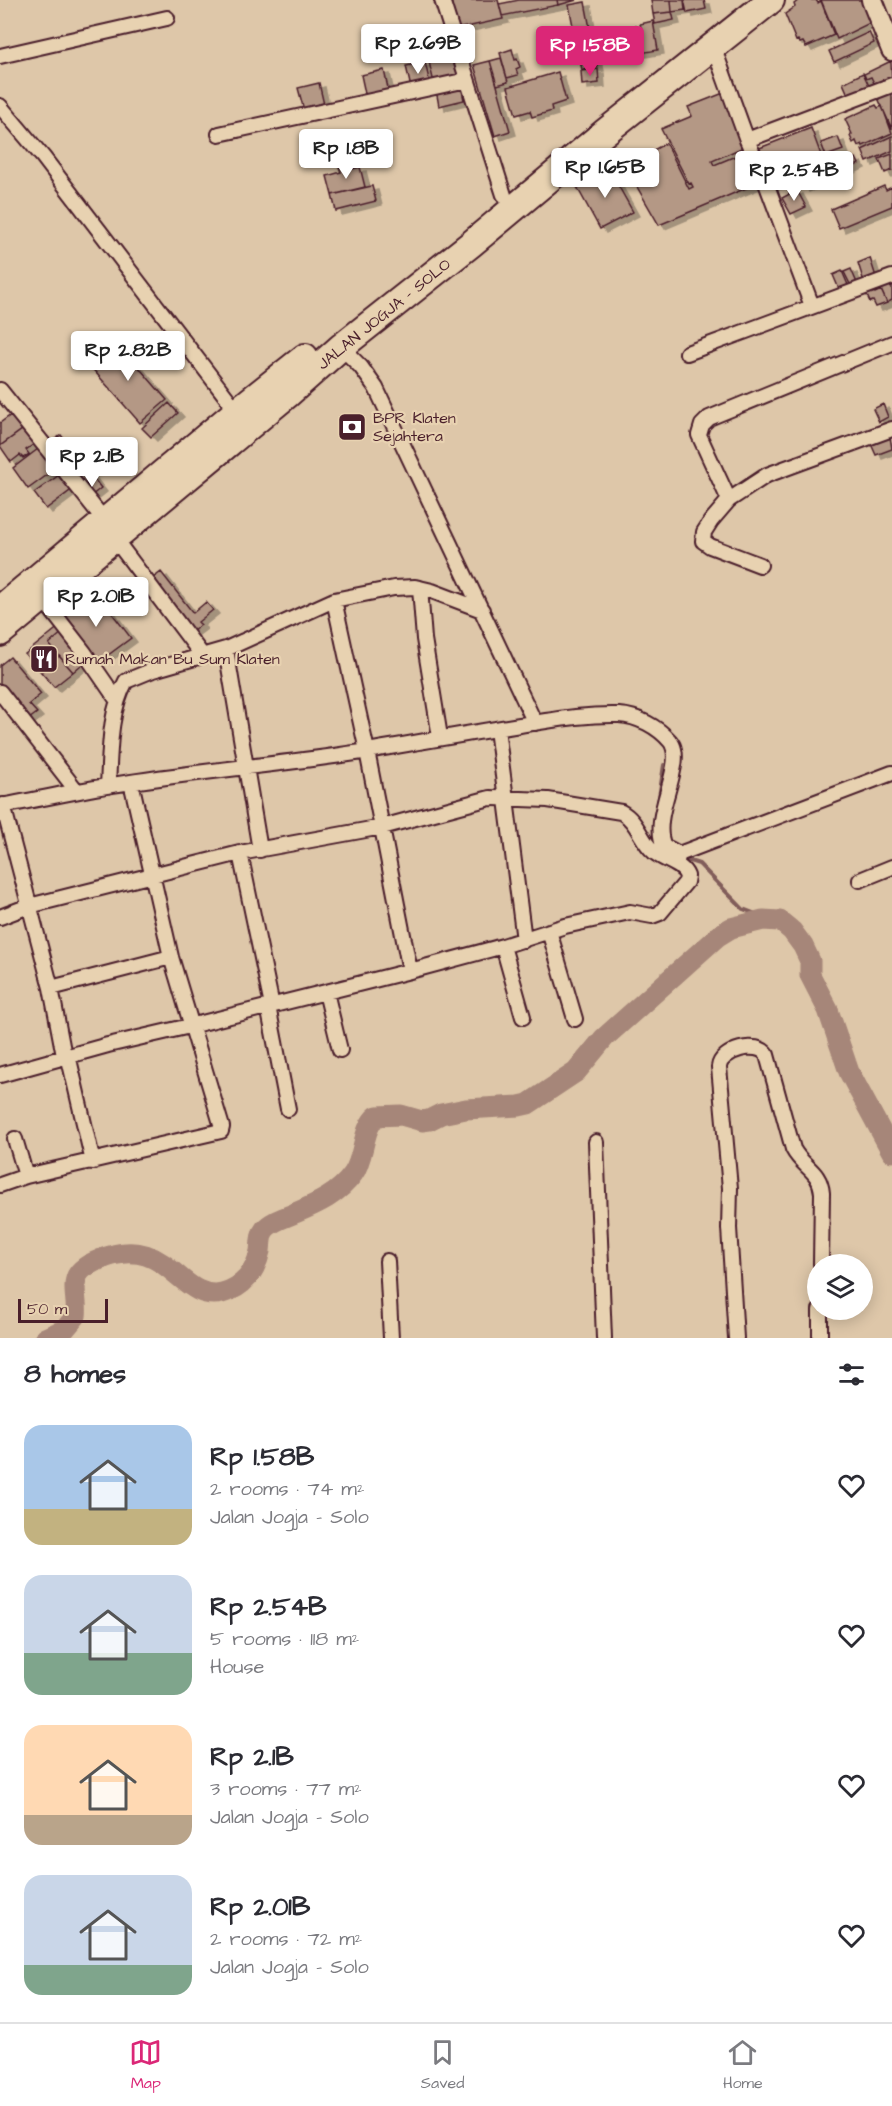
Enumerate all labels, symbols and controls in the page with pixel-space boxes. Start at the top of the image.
pin: Rp 2.69B [356,24,480,75]
pin: Rp 1.58B [528,26,652,77]
text: Rp 2.69B [375,29,461,57]
text: Rp 1.58B [550,31,630,59]
pin: Rp 1.8B [291,129,401,180]
text: Rp 1.8B [313,134,379,162]
pin: Rp 1.65B [543,148,667,199]
pin: Rp 2.54B [732,151,856,202]
text: Rp 1.65B [565,153,645,181]
text: Rp 2.54B [749,156,839,184]
street label: JALAN JOGJA - SOLO [313,253,456,375]
pin: Rp 2.82B [66,331,190,382]
text: Rp 2.82B [85,336,171,364]
place label: BPR Klaten Sejahtera [373,407,456,447]
bank icon: BPR Klaten Sejahtera [336,411,368,443]
pin: Rp 2.1B [37,437,147,488]
text: Rp 2.1B [60,442,124,470]
pin: Rp 2.01B [34,577,158,628]
text: Rp 2.01B [57,582,135,610]
restaurant icon: Rumah Makan Bu Sum Klaten [28,643,60,675]
place label: Rumah Makan Bu Sum Klaten [65,648,280,670]
map controls [807,1254,873,1320]
button: layers [807,1254,873,1320]
scale bar [18,1296,108,1324]
text: 50 m [27,1298,67,1320]
text: 8 homes [24,1356,126,1392]
icon: filters [835,1358,868,1391]
text: Rp 1.58B [210,1439,314,1475]
icon: home [72,1449,144,1521]
icon: heart [835,1469,868,1502]
text: 2 rooms · 74 m² [210,1475,364,1503]
text: Jalan Jogja - Solo [210,1503,369,1531]
text: Rp 2.54B [210,1589,327,1625]
icon: home [72,1599,144,1671]
icon: heart [835,1619,868,1652]
text: 5 rooms · 118 m² [210,1625,359,1653]
text: House [210,1653,264,1681]
text: Rp 2.1B [210,1739,294,1775]
icon: home [72,1749,144,1821]
icon: heart [835,1769,868,1802]
text: 3 rooms · 77 m² [210,1775,362,1803]
text: Jalan Jogja - Solo [210,1803,369,1831]
text: Rp 2.01B [210,1889,310,1925]
icon: home [72,1899,144,1971]
icon: heart [835,1919,868,1952]
text: 2 rooms · 72 m² [210,1925,362,1953]
text: Jalan Jogja - Solo [210,1953,369,1981]
tab: Map [129,2036,162,2094]
tab: Saved [421,2036,464,2094]
tab: Home [723,2036,763,2094]

